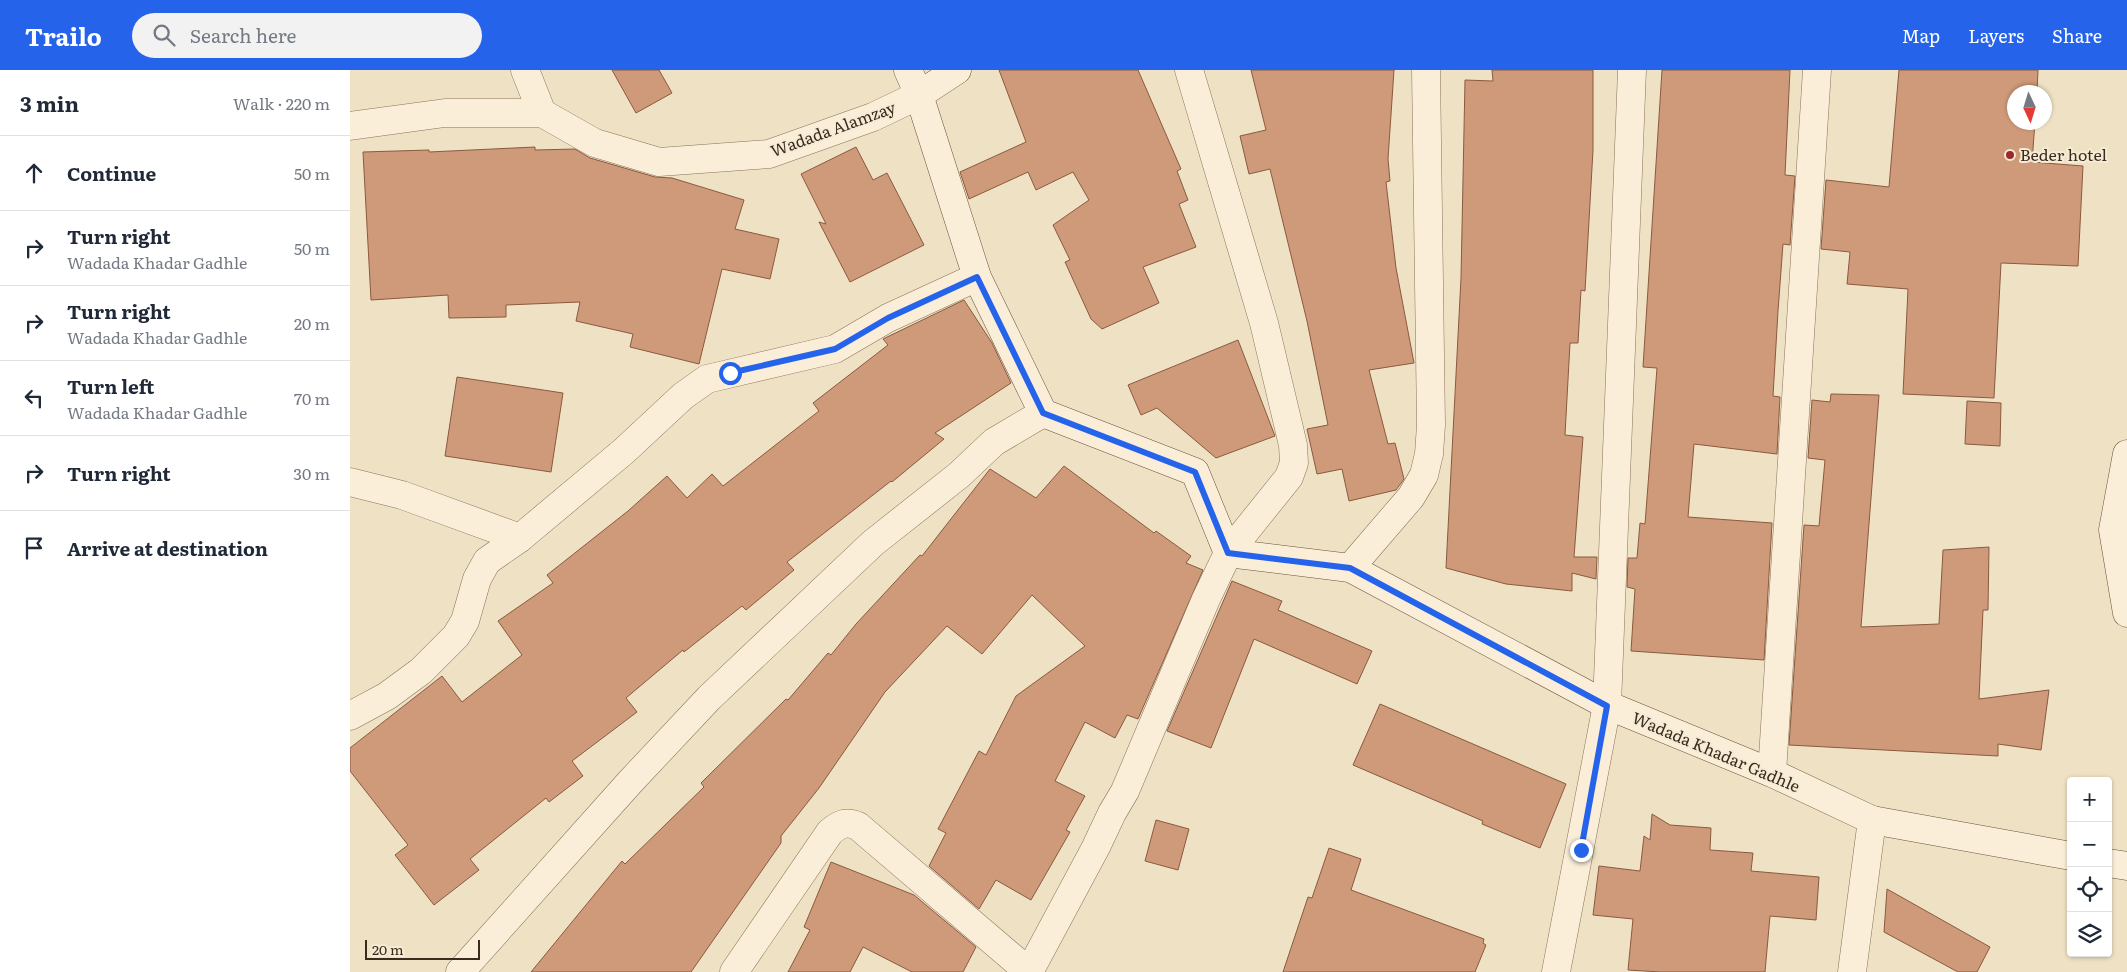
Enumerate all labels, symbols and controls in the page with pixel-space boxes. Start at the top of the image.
search box [132,13,482,58]
text: Trailo [25,18,102,53]
icon: search [150,21,178,49]
text: Search here [190,21,296,49]
text: Map [1902,22,1940,49]
text: Layers [1968,22,2024,49]
text: Share [2052,22,2102,49]
north arrow [2007,85,2052,130]
text: 3 min [20,87,79,118]
text: Walk · 220 m [233,91,330,115]
street label: Wadada Alamzay [767,94,899,162]
place label: Beder hotel [2020,142,2107,166]
marker: Beder hotel [2004,149,2016,161]
icon: ahead [20,159,48,187]
text: Continue [67,159,156,187]
text: 50 m [294,161,330,185]
text: Turn right [67,222,171,250]
icon: right [20,234,48,262]
text: 50 m [294,236,330,260]
text: Wadada Khadar Gadhle [67,250,247,274]
text: Turn right [67,297,171,325]
icon: right [20,309,48,337]
text: 20 m [294,311,330,335]
text: Wadada Khadar Gadhle [67,325,247,349]
route start [719,362,742,385]
text: Turn left [67,372,154,400]
icon: left [20,384,48,412]
text: 70 m [294,386,330,410]
text: Wadada Khadar Gadhle [67,400,247,424]
icon: right [20,459,48,487]
text: Turn right [67,459,171,487]
text: 30 m [293,461,330,485]
icon: arrive [20,534,48,562]
text: Arrive at destination [67,534,268,562]
street label: Wadada Khadar Gadhle [1629,705,1804,797]
map controls [2067,777,2112,957]
button: + [2067,777,2112,822]
button: − [2067,822,2112,867]
route end [1570,839,1593,862]
button: locate [2067,867,2112,912]
button: layers [2067,912,2112,957]
scale bar [365,937,480,960]
text: 20 m [372,939,404,959]

